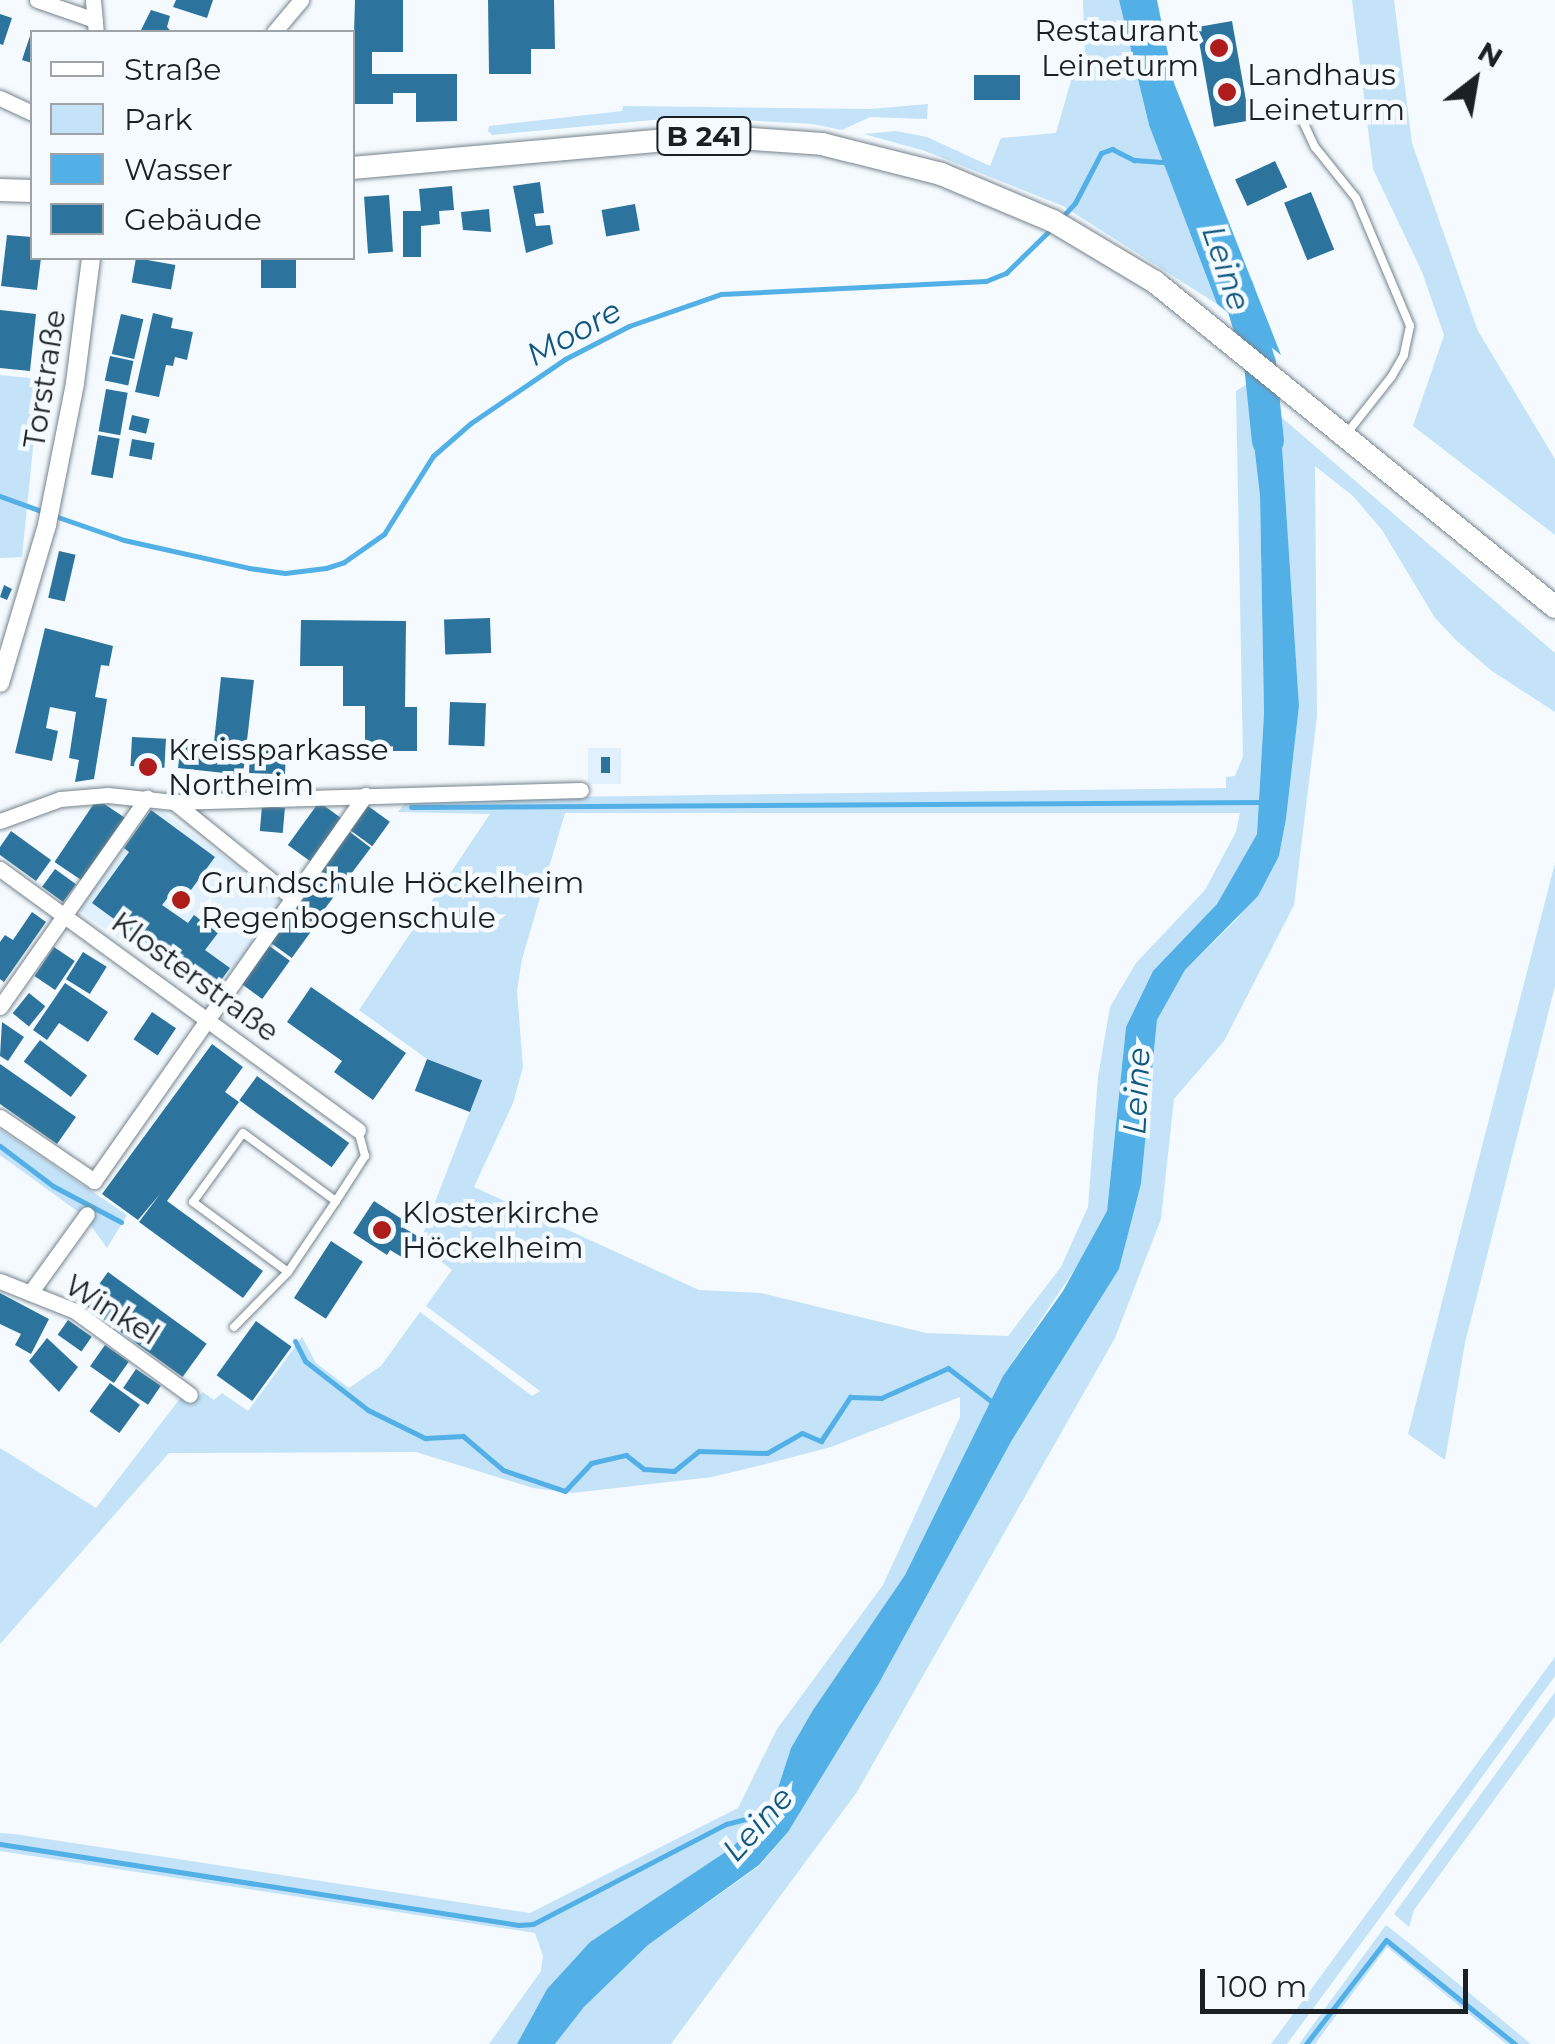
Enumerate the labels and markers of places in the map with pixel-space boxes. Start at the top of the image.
place label: Restaurant Leineturm [1034,13,1199,84]
marker: Restaurant Leineturm [1208,37,1230,59]
place label: Landhaus Leineturm [1247,57,1405,128]
marker: Landhaus Leineturm [1216,81,1238,103]
place label: Kreissparkasse Northeim [168,732,389,802]
marker: Kreissparkasse Northeim [137,756,159,778]
place label: Grundschule Höckelheim Regenbogenschule [201,865,584,936]
marker: Grundschule Höckelheim Regenbogenschule [170,889,192,911]
place label: Klosterkirche Höckelheim [402,1195,599,1266]
marker: Klosterkirche Höckelheim [371,1219,393,1241]

